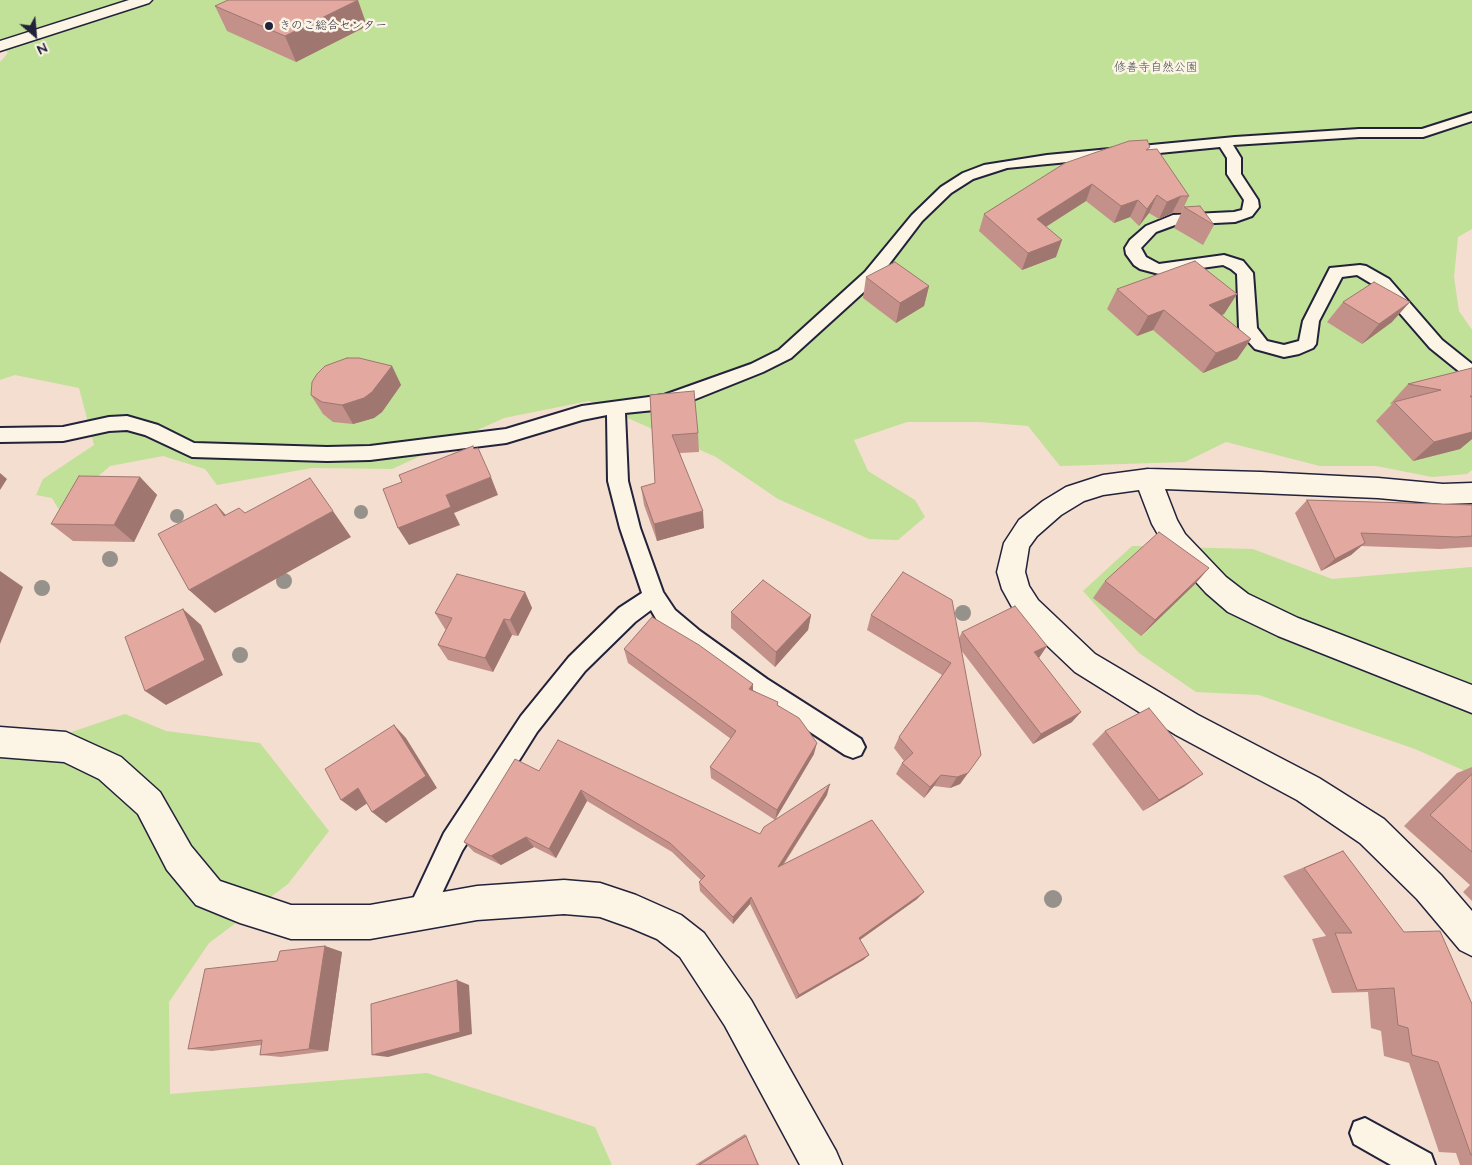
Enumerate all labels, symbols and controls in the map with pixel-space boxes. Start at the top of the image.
north arrow [10,10,60,60]
place label: きのこ総合センター [279,19,387,33]
marker: きのこ総合センター [263,20,275,32]
text: N [33,37,50,59]
park label: 修善寺自然公園 [1114,61,1198,75]

